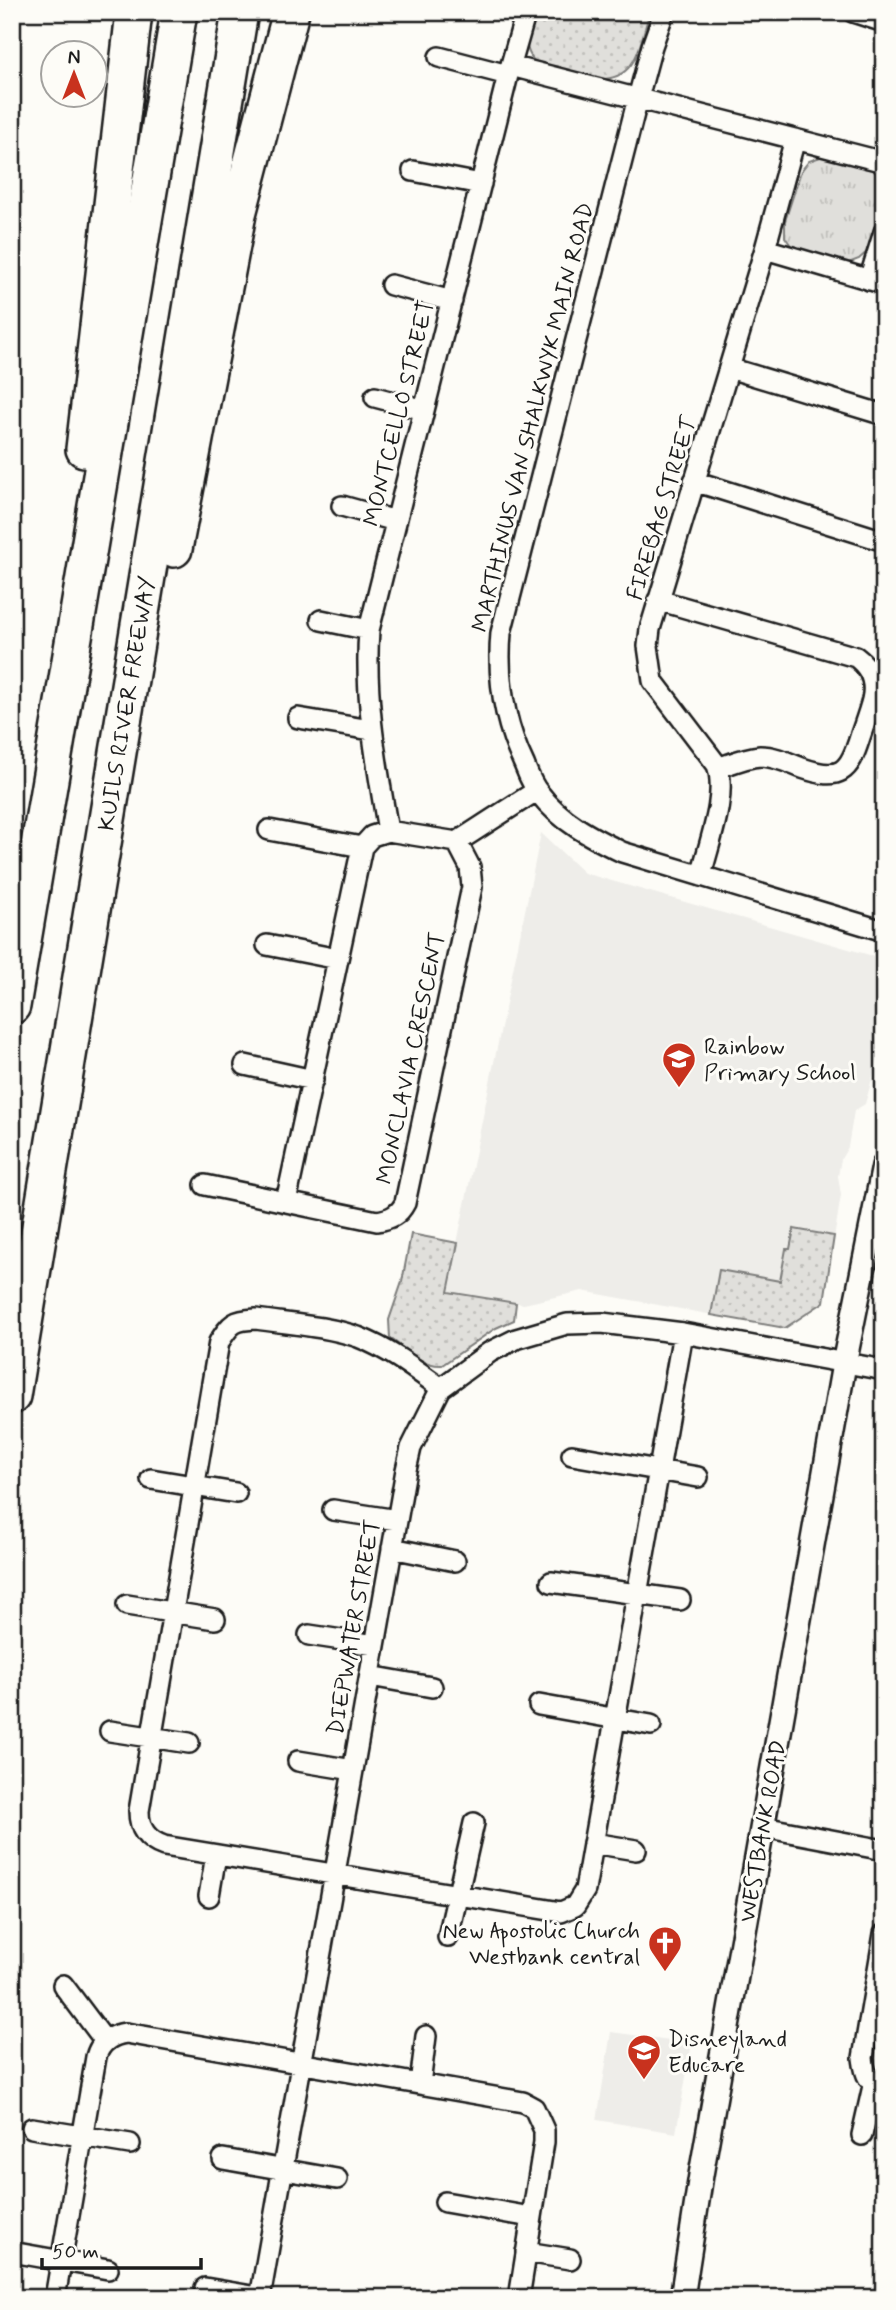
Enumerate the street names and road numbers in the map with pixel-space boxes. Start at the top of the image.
street label: MARTHINUS VAN SHALKWYK MAIN ROAD [466,200,602,635]
street label: MONTCELLO STREET [357,297,443,530]
street label: FIREBAG STREET [621,412,706,604]
street label: KUILS RIVER FREEWAY [92,574,164,833]
street label: MONCLAVIA CRESCENT [371,930,453,1187]
street label: DIEPWATER STREET [321,1517,389,1738]
street label: WESTBANK ROAD [733,1738,795,1925]

